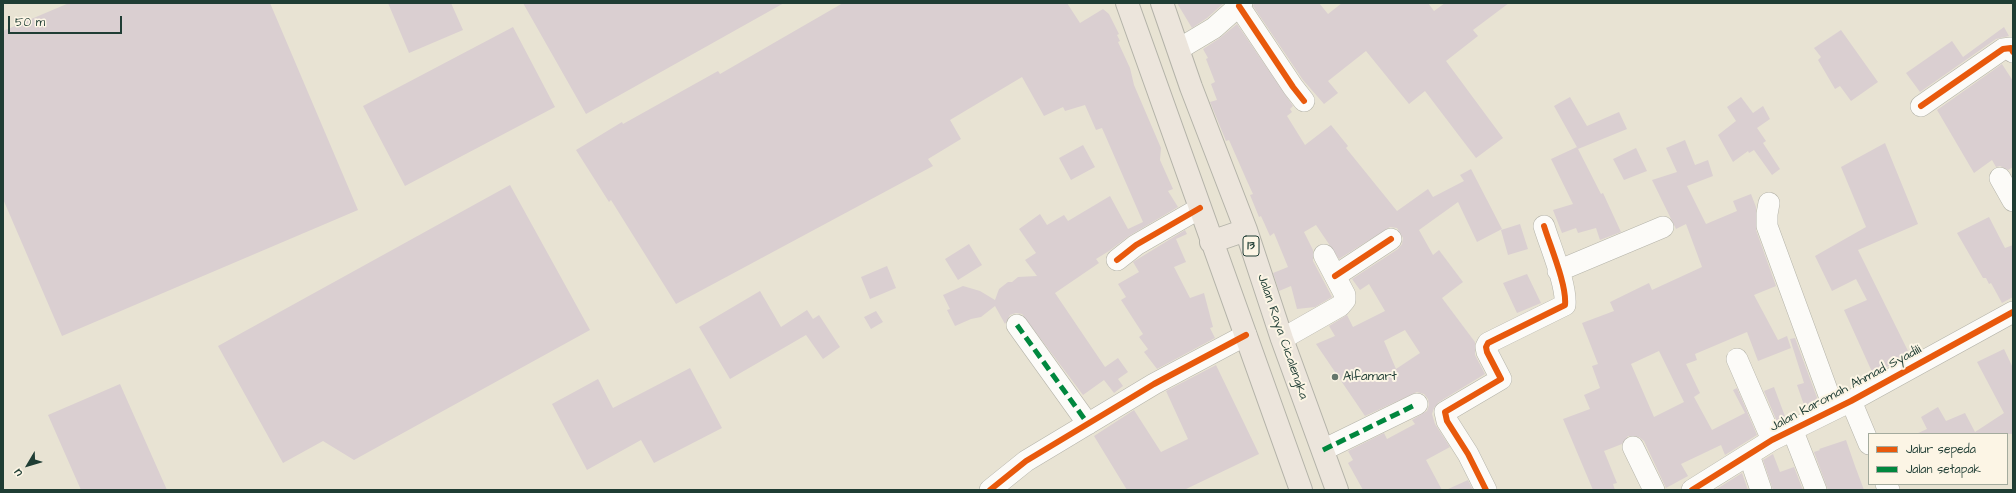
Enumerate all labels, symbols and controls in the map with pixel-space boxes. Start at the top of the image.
scale bar [10,8,124,34]
text: 50 m [15,14,45,31]
road number: 13 [1243,236,1259,256]
street label: Jalan Raya Cicalengka [1253,272,1311,402]
street label: Jalan Karomah Ahmad Syadili [1768,342,1924,436]
place label: Alfamart [1343,369,1397,385]
marker: Alfamart [1330,372,1340,382]
legend [1868,433,2008,485]
text: Jalur sepeda [1906,441,1976,458]
north arrow [8,445,48,485]
text: Jalan setapak [1906,461,1981,478]
text: U [10,466,26,480]

